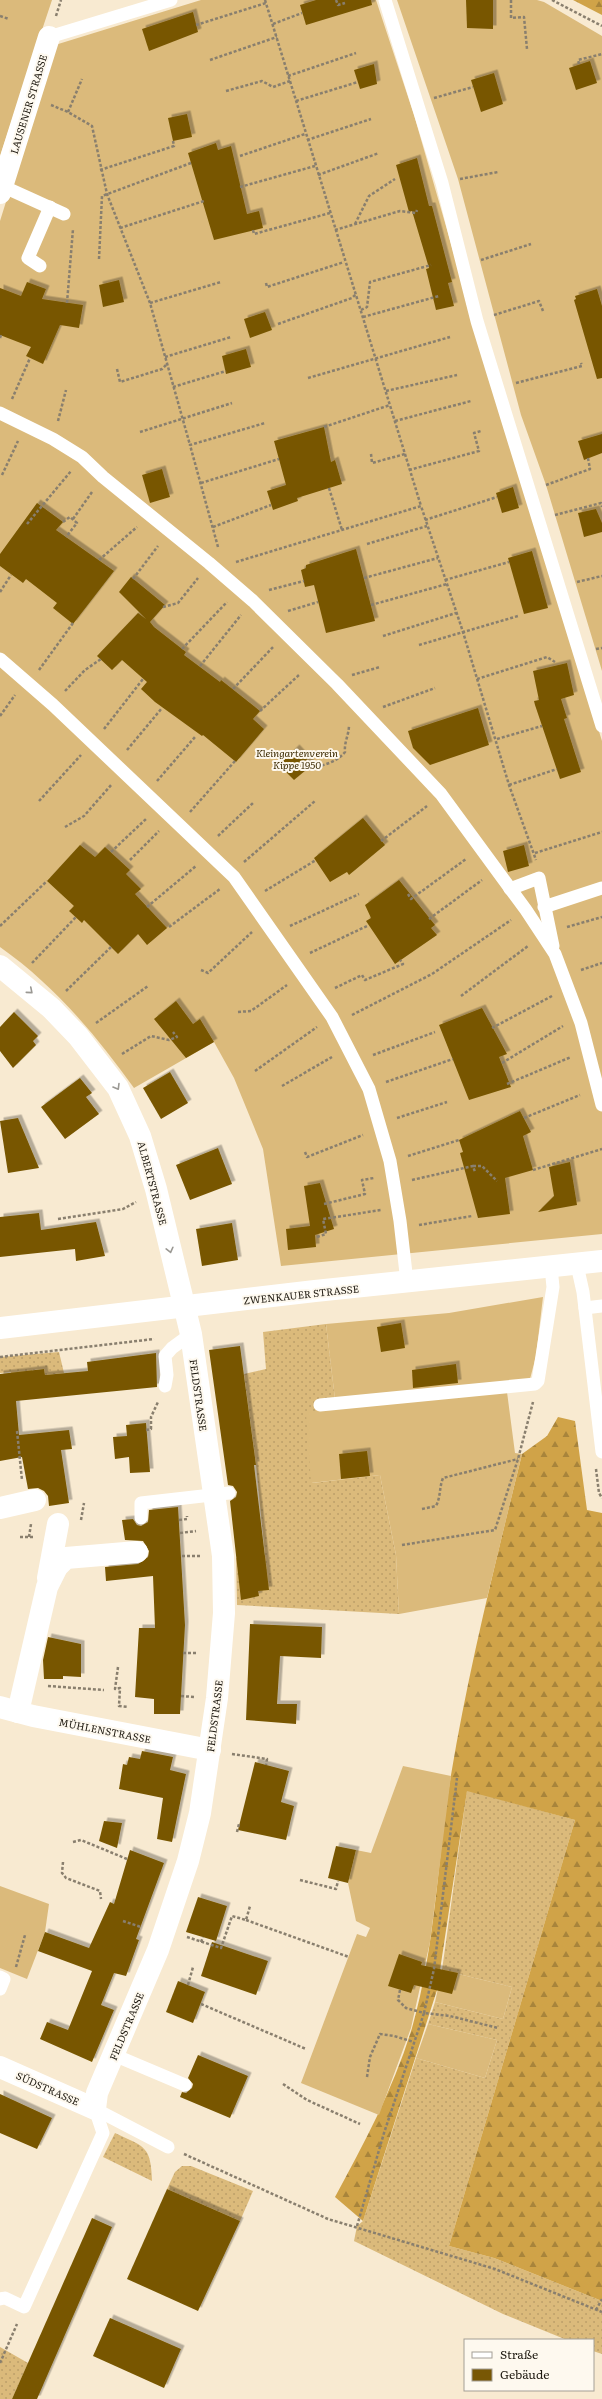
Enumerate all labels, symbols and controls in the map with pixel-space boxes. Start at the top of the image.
street label: LAUSENER STRASSE [6,52,50,156]
park label: Kleingartenverein Kippe 1950 [256,745,338,772]
one-way arrow [26,986,33,993]
one-way arrow [112,1083,120,1090]
street label: ALBERTSTRASSE [135,1139,171,1227]
one-way arrow [166,1246,174,1253]
street label: ZWENKAUER STRASSE [242,1280,360,1308]
street label: FELDSTRASSE [187,1358,211,1432]
street label: FELDSTRASSE [202,1679,226,1753]
street label: MÜHLENSTRASSE [58,1714,152,1746]
street label: FELDSTRASSE [105,1990,147,2062]
street label: SÜDSTRASSE [14,2067,82,2109]
legend [464,2339,594,2391]
text: Straße [500,2345,538,2363]
text: Gebäude [500,2365,549,2383]

